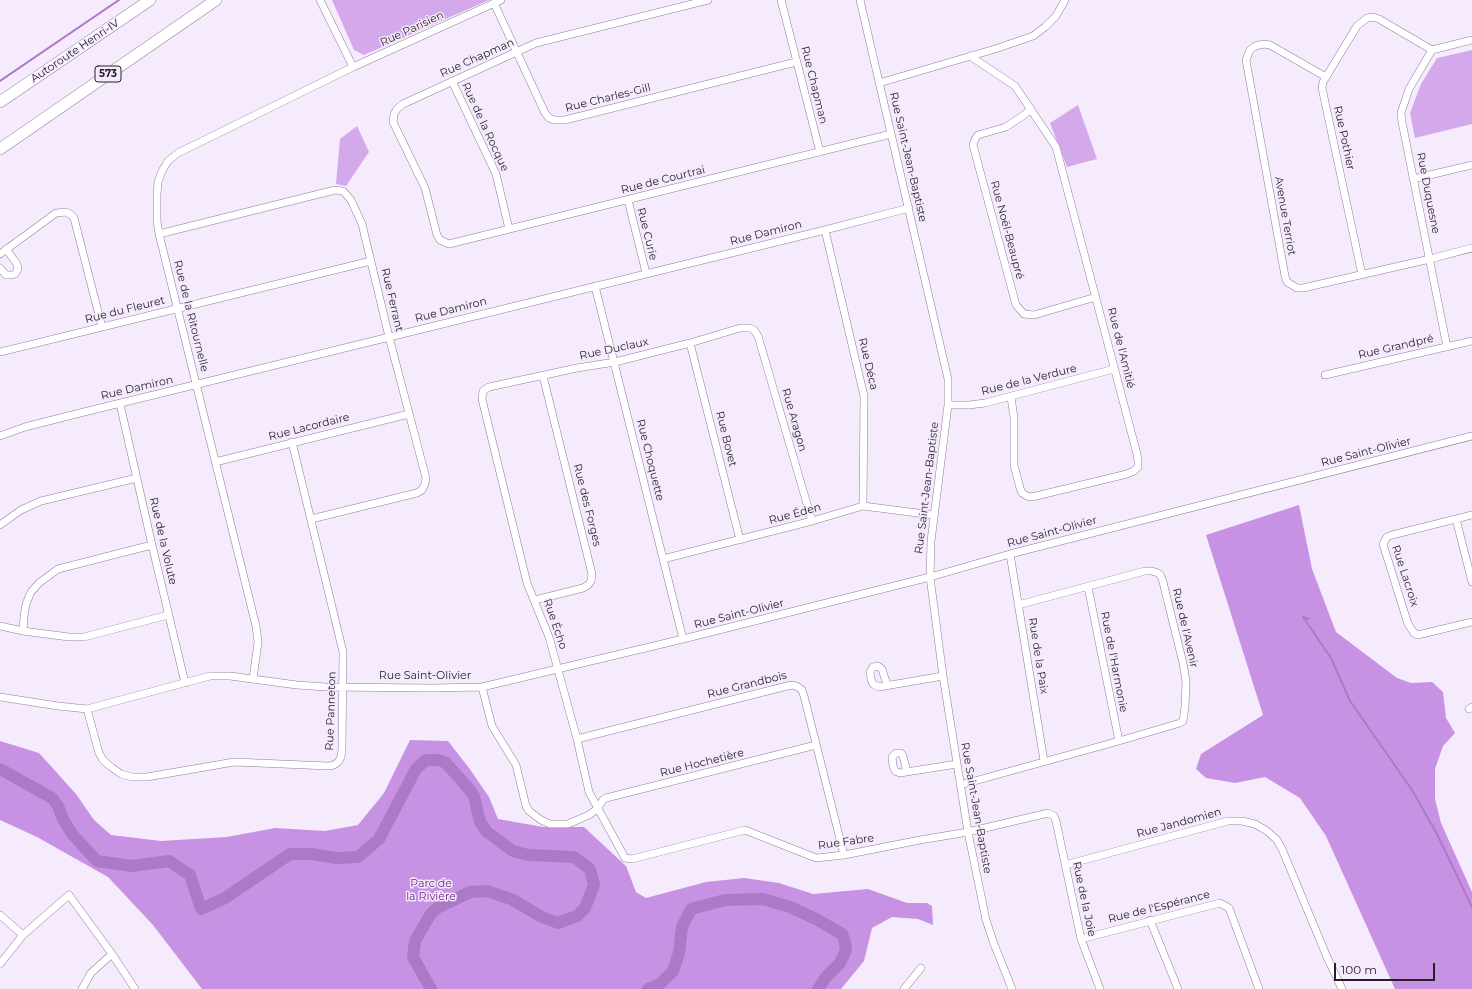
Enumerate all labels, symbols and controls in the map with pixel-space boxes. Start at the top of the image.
street label: Rue Parisien [378,8,446,50]
street label: Autoroute Henri-IV [28,16,122,86]
street label: Rue Chapman [438,36,516,80]
street label: Rue Chapman [798,45,830,125]
road number: 573 [95,66,121,82]
street label: Rue de la Rocque [459,80,511,174]
street label: Rue Charles-Gill [564,81,652,115]
street label: Rue Saint-Jean-Baptiste [887,91,929,223]
street label: Rue Pothier [1331,105,1357,171]
street label: Rue Duquesne [1414,151,1442,235]
street label: Rue de Courtrai [620,163,706,197]
street label: Avenue Terriot [1272,176,1298,256]
street label: Rue Noël-Beaupré [987,179,1027,281]
street label: Rue Curie [634,206,660,262]
street label: Rue Damiron [729,218,803,248]
street label: Rue de la Ritournelle [171,259,211,373]
street label: Rue Ferrant [378,267,406,333]
street label: Rue du Fleuret [84,294,166,326]
street label: Rue Damiron [414,295,488,325]
street label: Rue de l'Amitié [1105,306,1137,390]
street label: Rue Grandpré [1357,332,1435,362]
street label: Rue Duclaux [578,335,650,363]
street label: Rue Déca [856,337,880,391]
street label: Rue de la Verdure [980,362,1078,398]
street label: Rue Damiron [100,373,174,403]
street label: Rue Aragon [779,387,809,453]
street label: Rue Bovet [713,410,739,468]
street label: Rue Lacordaire [267,411,351,443]
street label: Rue Choquette [633,418,667,502]
street label: Rue Saint-Jean-Baptiste [912,421,942,555]
street label: Rue Saint-Olivier [1320,434,1412,470]
street label: Rue des Forges [570,462,604,548]
street label: Rue de la Volute [147,496,179,586]
street label: Rue Éden [767,501,823,527]
street label: Rue Saint-Olivier [1006,514,1098,550]
street label: Rue Lacroix [1389,544,1421,608]
street label: Rue de l'Avenir [1169,587,1201,669]
street label: Rue Saint-Olivier [693,596,785,632]
street label: Rue Écho [540,597,570,651]
street label: Rue de l'Harmonie [1098,610,1130,714]
street label: Rue de la Paix [1025,617,1051,695]
street label: Rue Saint-Olivier [379,669,471,683]
street label: Rue Grandbois [706,669,788,701]
street label: Rue Panneton [323,671,339,751]
street label: Rue Saint-Jean-Baptiste [958,741,994,875]
street label: Rue Hochetière [659,746,745,780]
street label: Rue Jandomien [1135,805,1223,841]
street label: Rue Fabre [817,832,875,852]
street label: Rue de la Joie [1070,860,1098,938]
park label: Parc de la Rivière [406,877,456,903]
street label: Rue de l'Espérance [1107,888,1211,926]
scale bar [1336,955,1437,981]
text: 100 m [1341,962,1377,977]

